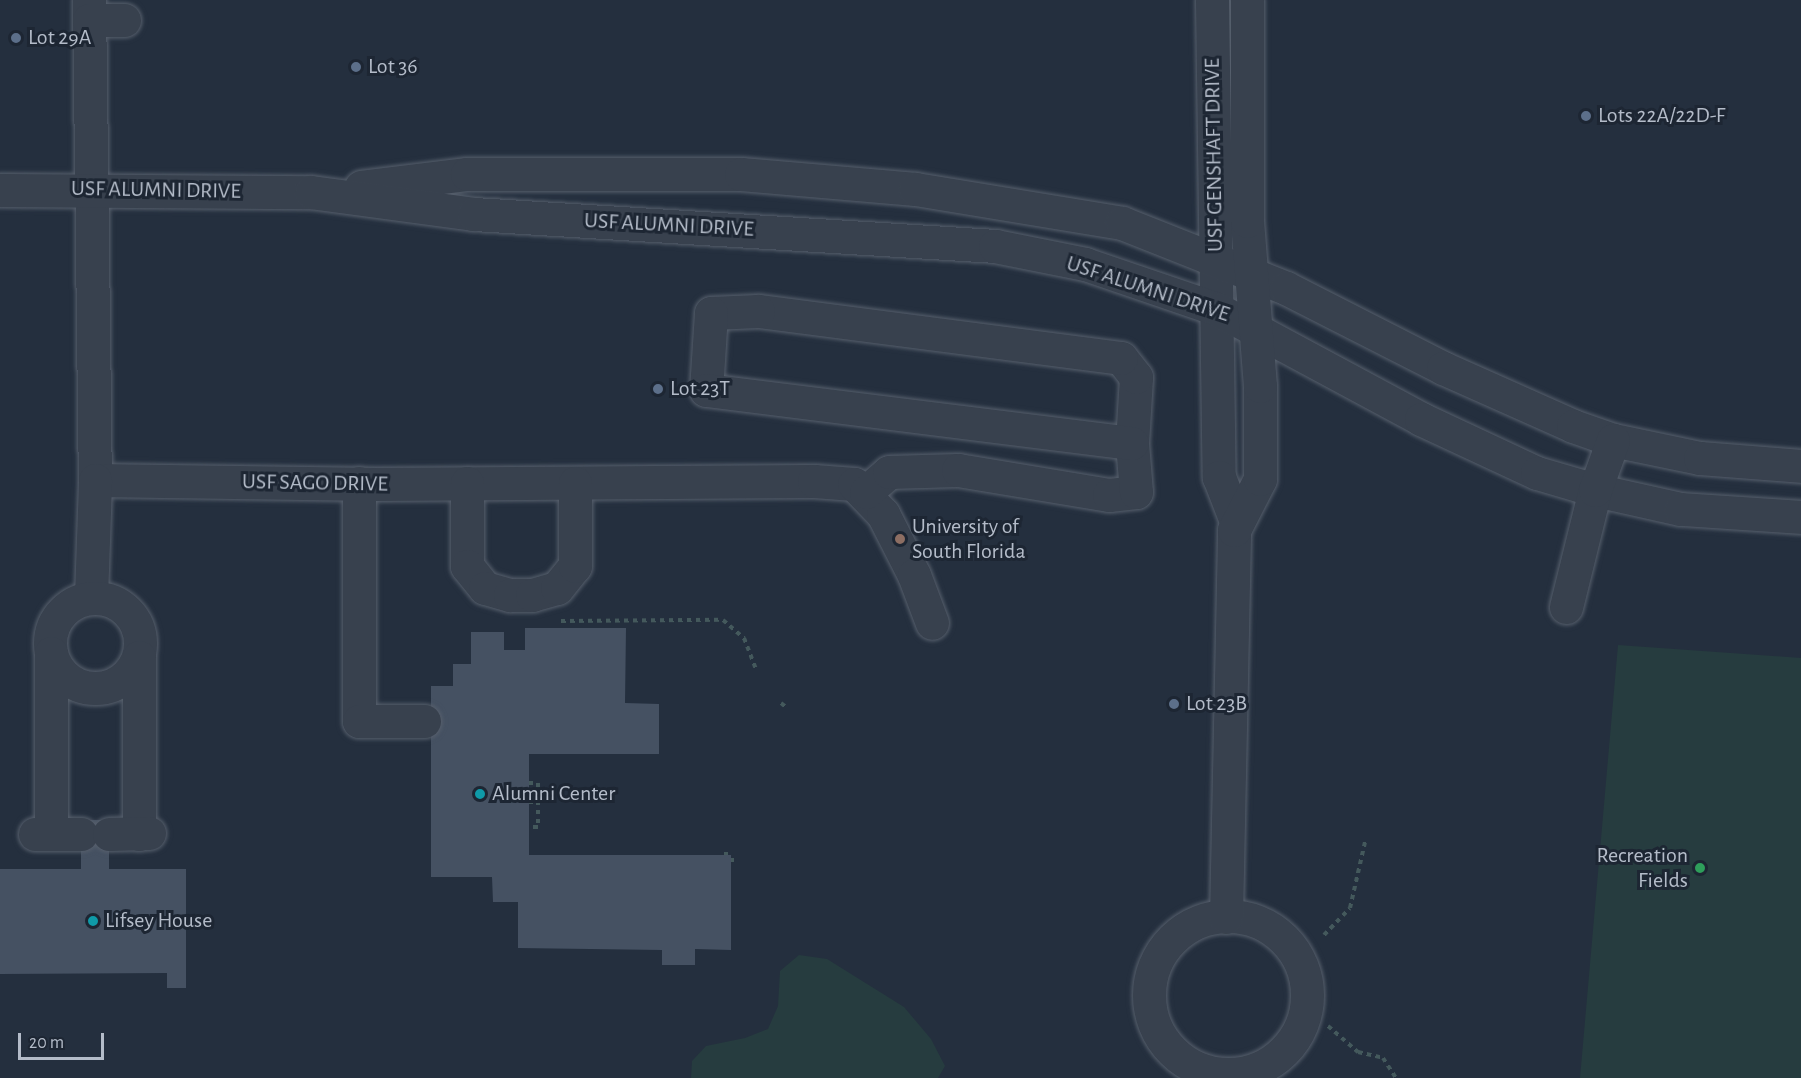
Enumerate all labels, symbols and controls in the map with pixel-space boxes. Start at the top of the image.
place label: Lot 29A [28,25,91,51]
marker: Lot 29A [9,31,23,45]
place label: Lot 36 [368,54,418,80]
street label: USF GENSHAFT DRIVE [1199,58,1229,252]
marker: Lot 36 [349,60,363,74]
place label: Lots 22A/22D-F [1598,103,1725,129]
marker: Lots 22A/22D-F [1579,109,1593,123]
street label: USF ALUMNI DRIVE [71,175,241,205]
street label: USF ALUMNI DRIVE [583,207,755,243]
street label: USF ALUMNI DRIVE [1063,250,1233,328]
place label: Lot 23T [670,376,730,402]
marker: Lot 23T [651,382,665,396]
street label: USF SAGO DRIVE [242,469,388,497]
place label: University of South Florida [912,513,1026,564]
marker: University of South Florida [893,532,907,546]
place label: Lot 23B [1186,691,1247,717]
marker: Lot 23B [1167,697,1181,711]
place label: Alumni Center [492,781,615,807]
marker: Alumni Center [473,787,487,801]
place label: Recreation Fields [1597,842,1688,894]
marker: Recreation Fields [1693,861,1707,875]
place label: Lifsey House [105,908,212,934]
marker: Lifsey House [86,914,100,928]
scale bar [21,1021,106,1059]
text: 20 m [29,1034,64,1052]

